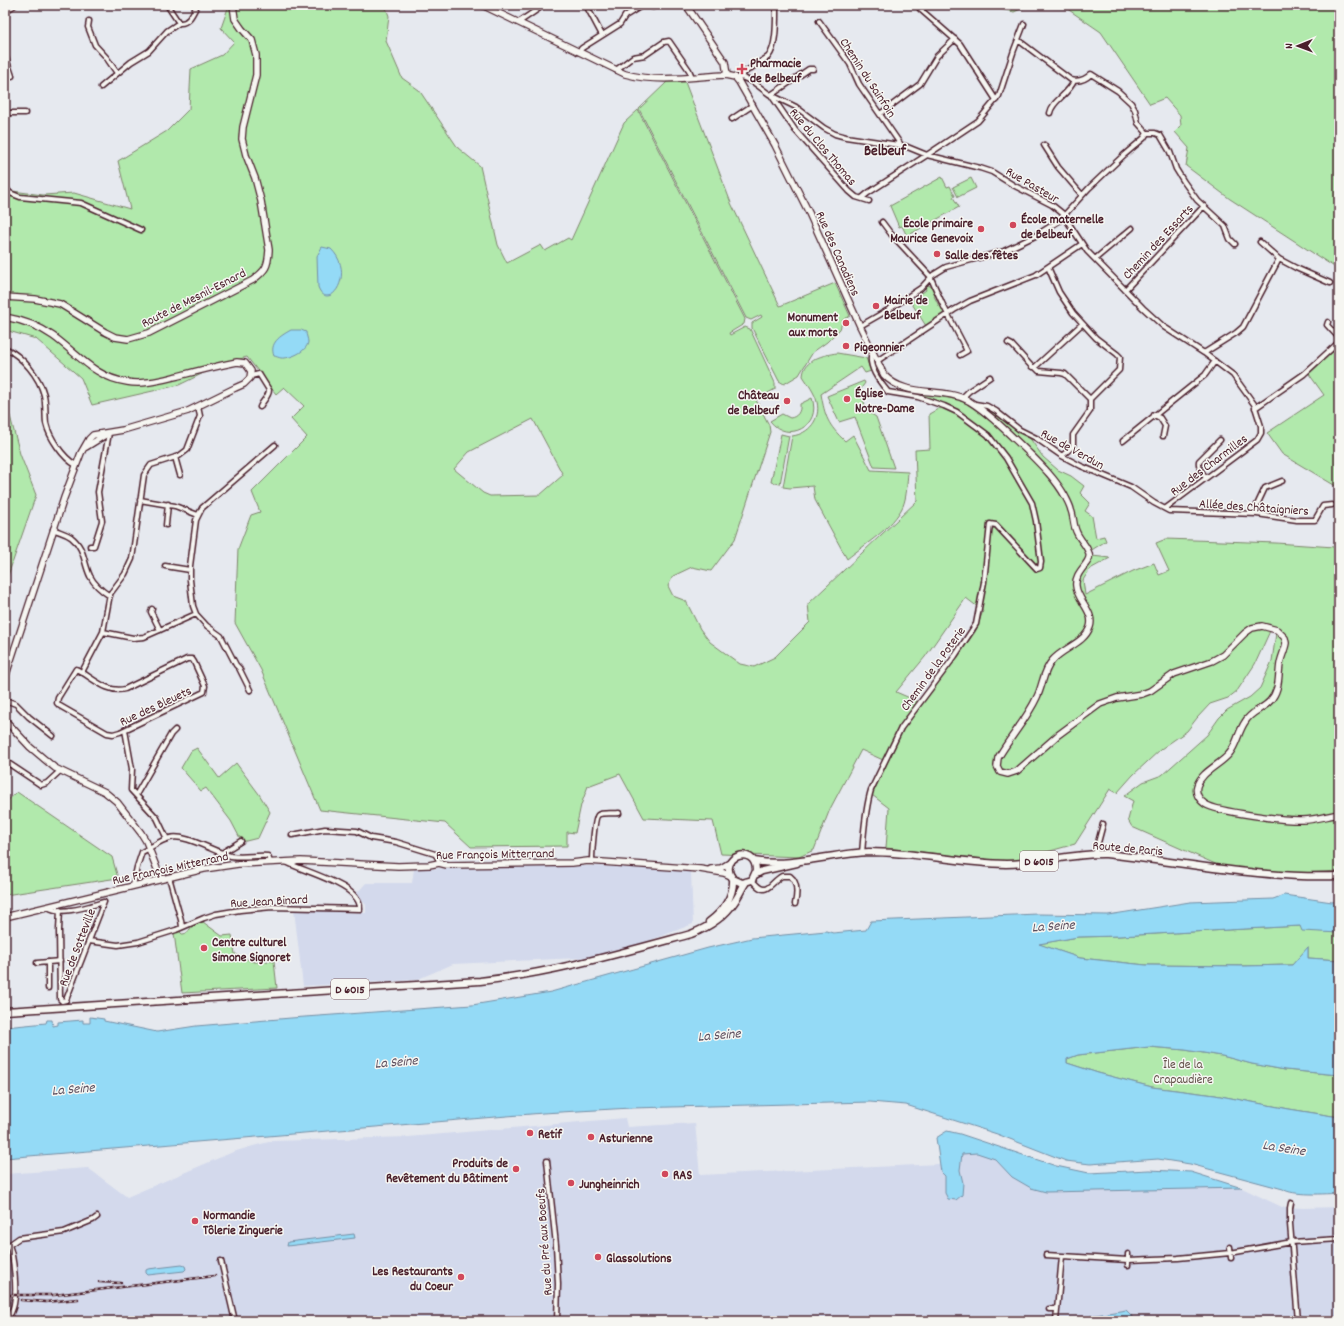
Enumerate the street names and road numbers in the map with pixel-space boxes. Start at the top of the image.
street label: Chemin du Sainfoin [834,35,900,122]
street label: Rue du Clos Thomas [784,105,860,191]
street label: Rue Pasteur [1001,163,1062,209]
street label: Chemin des Essarts [1119,201,1199,285]
street label: Rue des Canadiens [809,208,864,300]
street label: Route de Mesnil-Esnard [139,265,250,334]
street label: Rue de Verdun [1037,425,1107,475]
street label: Rue des Charmilles [1167,430,1252,502]
street label: Allée des Châtaigniers [1198,495,1309,522]
street label: Chemin de la Poterie [897,623,971,716]
street label: Rue des Bleuets [117,682,195,732]
street label: Route de Paris [1092,837,1164,862]
street label: Rue François Mitterrand [436,845,554,866]
street label: Rue François Mitterrand [111,848,230,891]
road number: D 6015 [1020,851,1058,871]
street label: Rue Jean Binard [230,891,308,914]
street label: Rue de Sotteville [55,906,102,990]
road number: D 6015 [331,979,369,999]
street label: Rue du Pré aux Boeufs [532,1188,559,1296]

